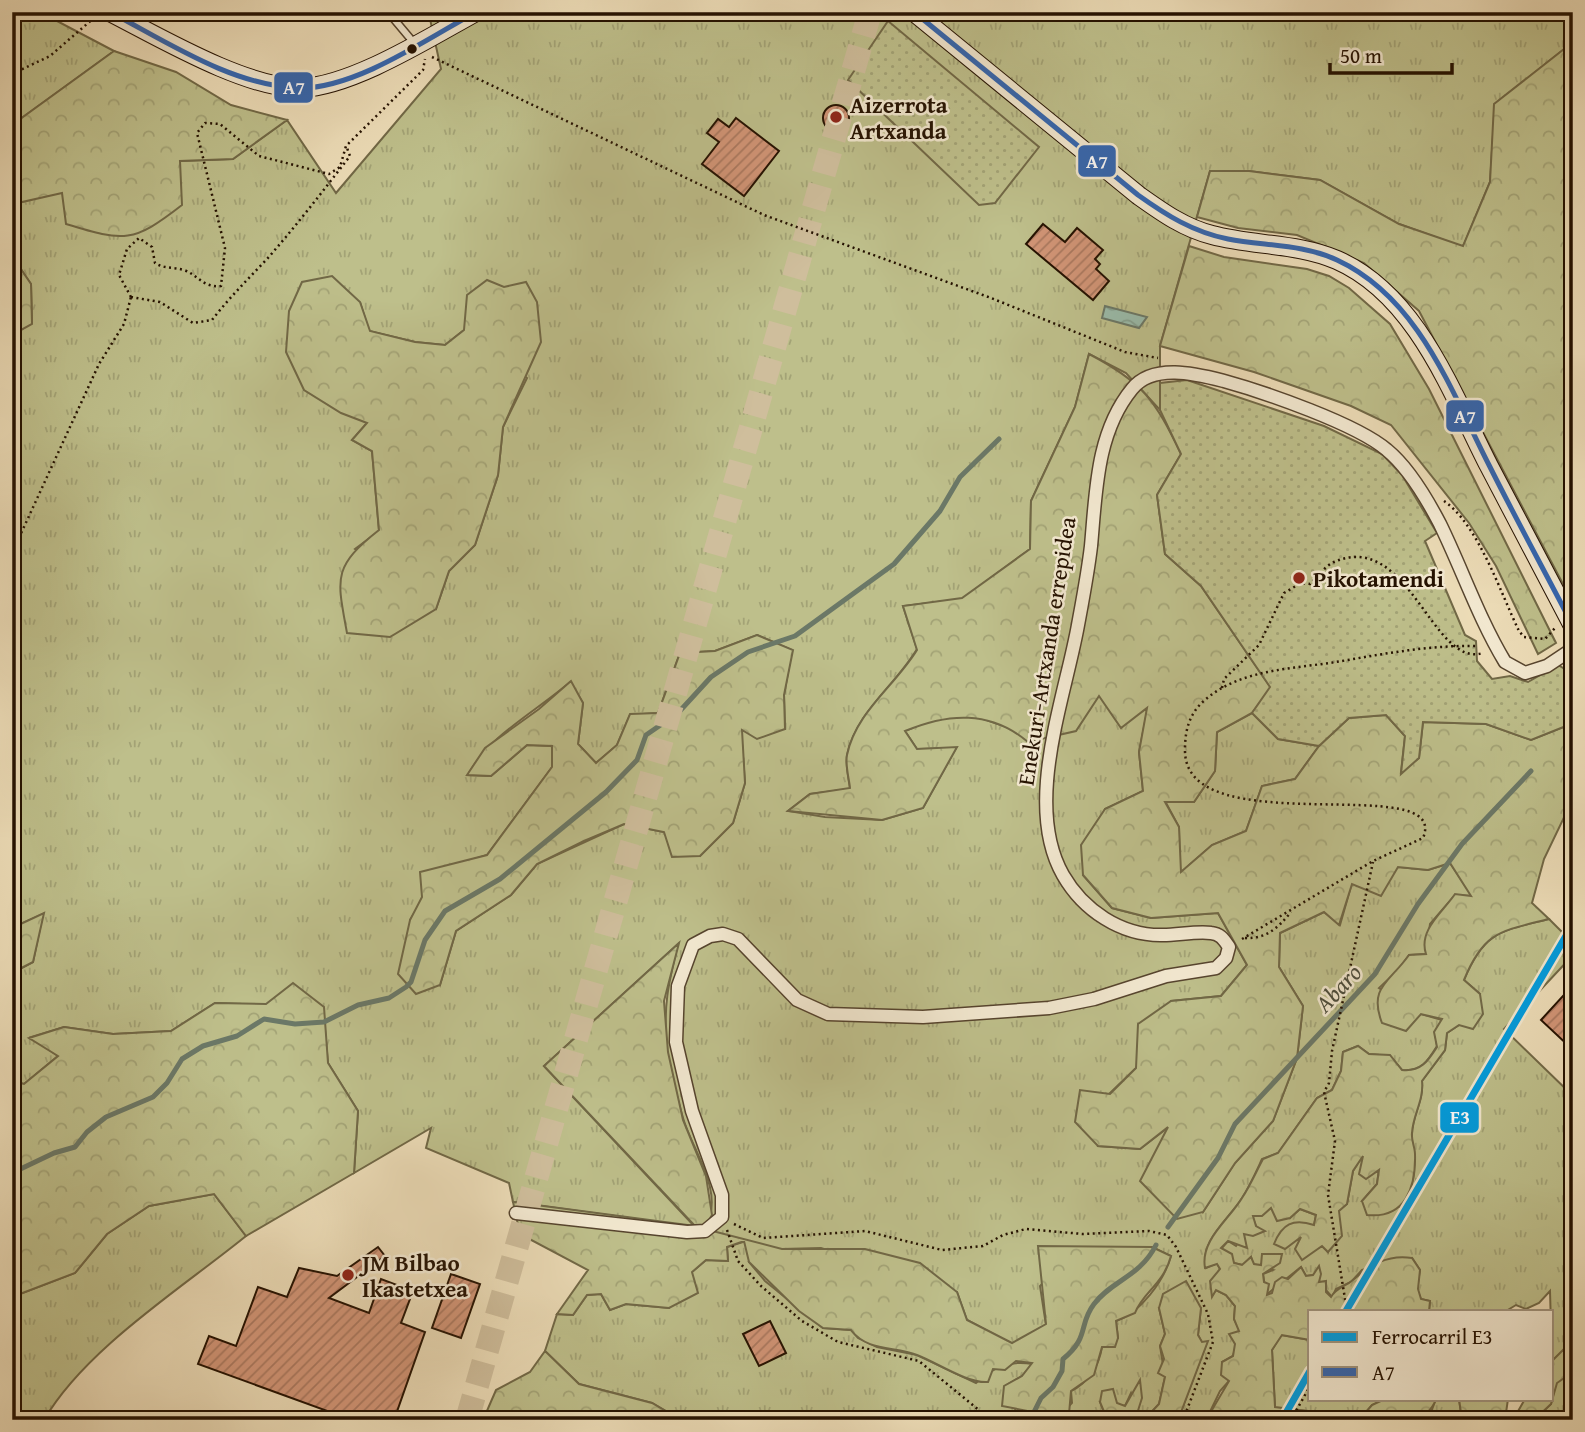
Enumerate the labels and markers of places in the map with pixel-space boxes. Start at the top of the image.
unlabelled marker [405,42,419,56]
place label: Aizerrota Artxanda [850,88,948,147]
marker: Aizerrota Artxanda [828,109,844,125]
place label: Pikotamendi [1313,562,1444,595]
marker: Pikotamendi [1291,570,1307,586]
place label: JM Bilbao Ikastetxea [358,1246,468,1305]
marker: JM Bilbao Ikastetxea [340,1267,356,1283]

